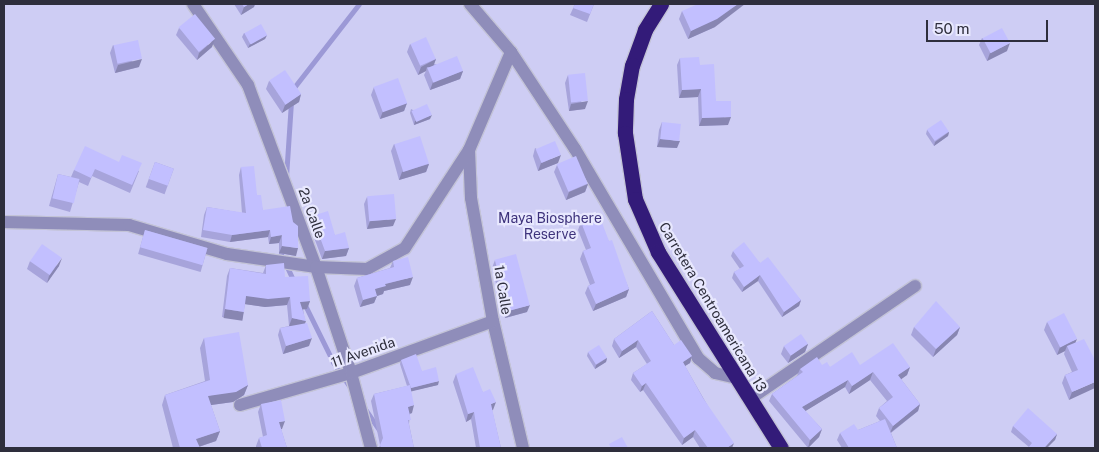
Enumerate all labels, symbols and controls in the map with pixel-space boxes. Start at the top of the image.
scale bar [929,10,1052,42]
text: 50 m [934,20,969,37]
street label: 2a Calle [295,185,329,241]
park label: Maya Biosphere Reserve [498,210,602,242]
street label: Carretera Centroamericana 13 [656,219,770,395]
street label: 1a Calle [491,264,515,316]
street label: 11 Avenida [329,333,397,371]

